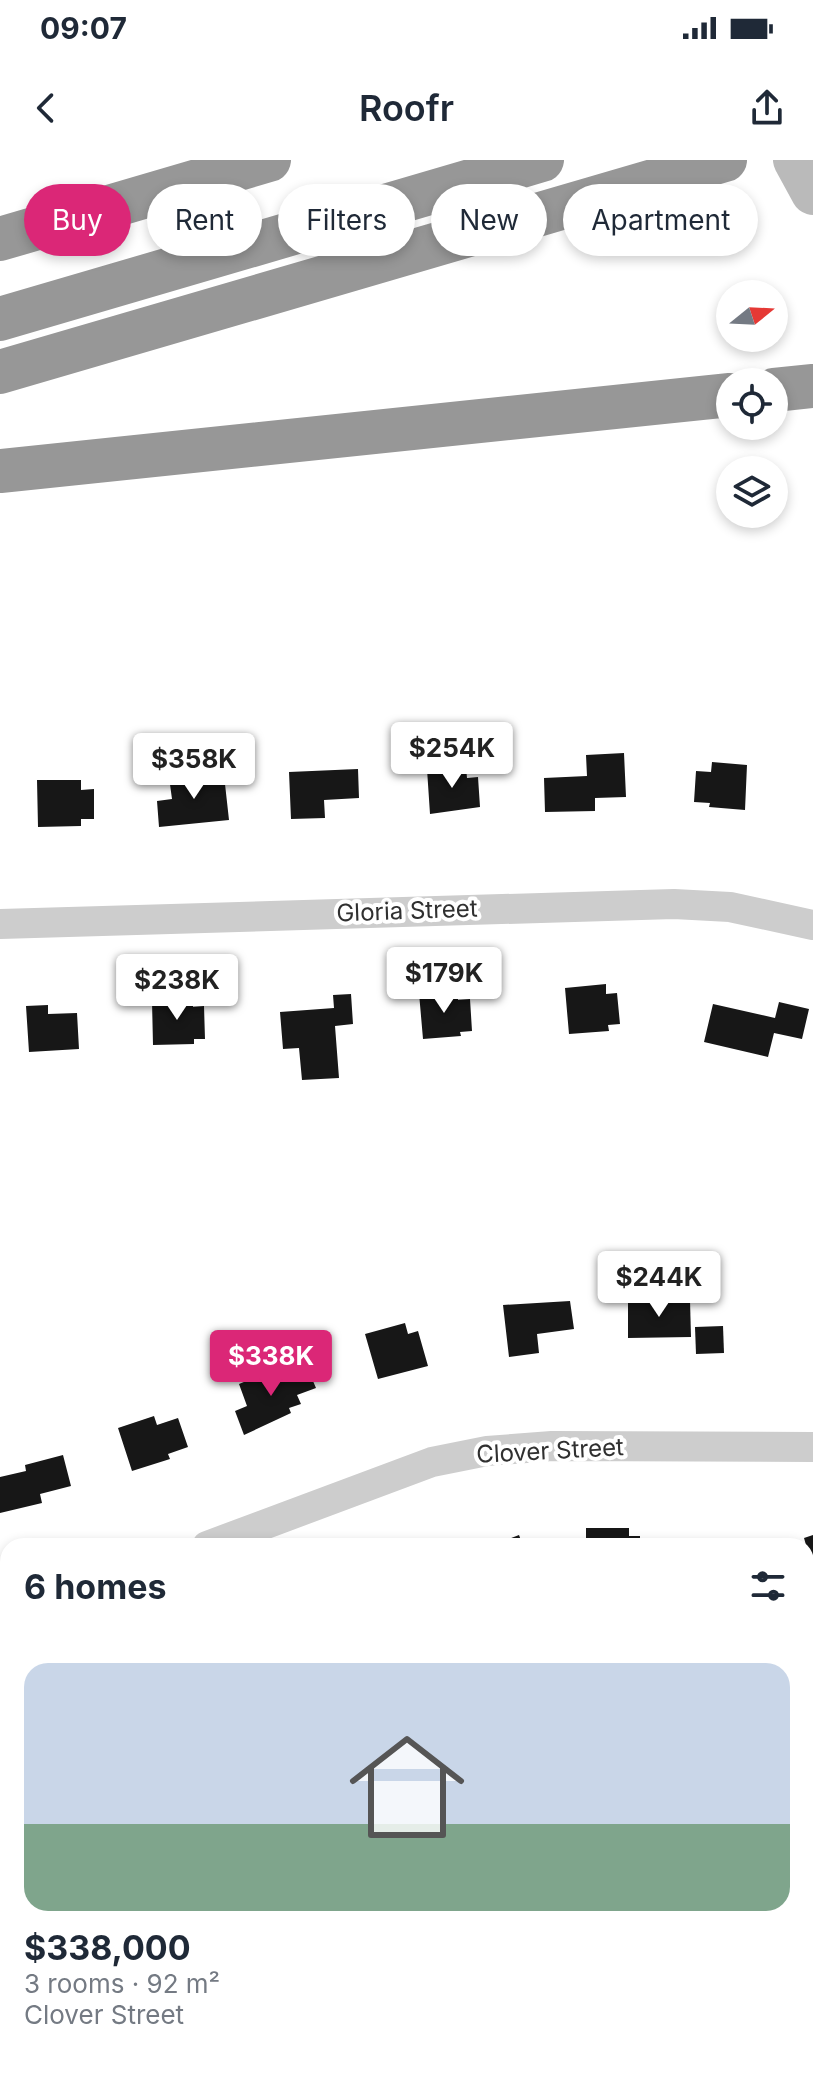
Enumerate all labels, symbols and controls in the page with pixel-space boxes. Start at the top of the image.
text: 09:07 [40,10,127,46]
icon: back [24,86,68,130]
text: Roofr [359,86,454,130]
icon: share [745,86,789,130]
chip: Buy [24,184,131,256]
chip: Rent [147,184,262,256]
chip: Filters [278,184,415,256]
chip: New [431,184,547,256]
chip: Apartment [563,184,758,256]
north arrow [716,280,788,352]
map controls [716,280,788,528]
button: locate [716,368,788,440]
button: layers [716,456,788,528]
pin: $254K [396,722,508,790]
text: $254K [409,732,495,763]
pin: $358K [138,733,250,801]
text: $358K [151,743,237,774]
street label: Gloria Street [336,894,478,927]
pin: $179K [388,947,500,1015]
pin: $238K [121,954,233,1022]
text: $179K [405,957,483,988]
text: $238K [134,964,220,995]
pin: $244K [603,1251,715,1319]
text: $244K [616,1261,702,1292]
pin: $338K [215,1330,327,1398]
text: $338K [228,1340,314,1371]
street label: Clover Street [475,1432,625,1469]
icon: filters [746,1564,790,1608]
text: 6 homes [24,1566,166,1607]
icon: home [335,1715,479,1859]
text: $338,000 [24,1927,191,1968]
text: 3 rooms · 92 m² [24,1968,220,1999]
text: Clover Street [24,1999,184,2030]

